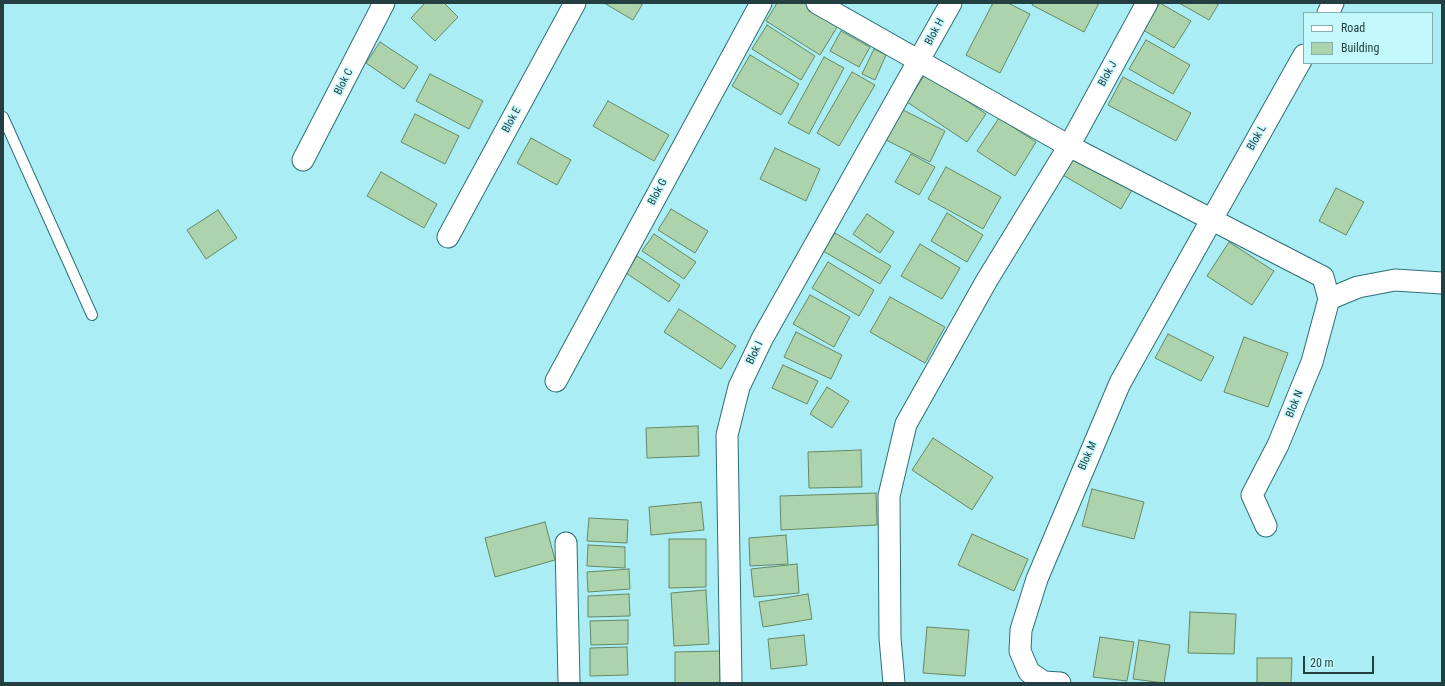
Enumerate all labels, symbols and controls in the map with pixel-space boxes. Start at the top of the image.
legend [1303,12,1433,64]
street label: Blok H [923,16,947,48]
text: Road [1341,21,1365,35]
text: Building [1341,41,1379,55]
street label: Blok J [1096,59,1120,89]
street label: Blok C [332,67,356,97]
street label: Blok E [500,105,524,135]
street label: Blok L [1245,123,1269,153]
street label: Blok G [646,177,670,207]
street label: Blok I [744,339,766,367]
street label: Blok N [1284,388,1306,420]
street label: Blok M [1076,440,1100,472]
scale bar [1305,648,1376,674]
text: 20 m [1310,656,1334,670]

